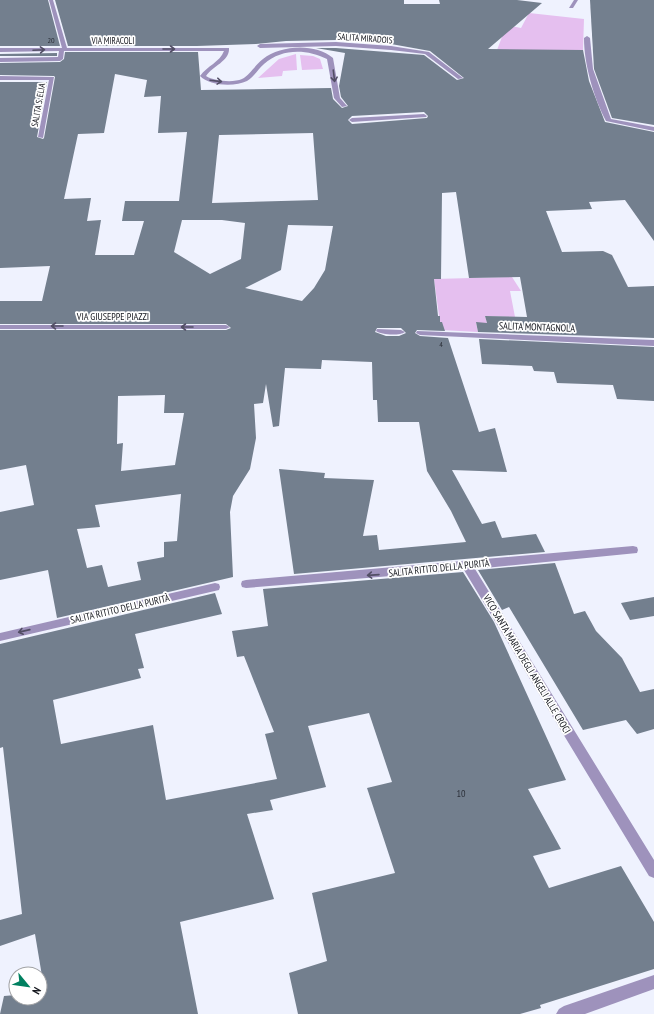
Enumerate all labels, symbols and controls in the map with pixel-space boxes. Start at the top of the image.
street label: SALITA MIRADOIS [337,31,393,45]
house number: 20 [47,35,55,45]
street label: VIA MIRACOLI [91,35,134,46]
one-way arrow [162,45,175,53]
one-way arrow [32,47,45,54]
one-way arrow [330,69,338,82]
one-way arrow [209,77,222,85]
street label: SALITA S. ELIA [29,82,47,128]
street label: VIA GIUSEPPE PIAZZI [76,310,149,323]
street label: SALITA MONTAGNOLA [499,319,576,335]
one-way arrow [51,322,64,330]
one-way arrow [181,323,194,331]
house number: 4 [439,339,443,349]
street label: SALITA RITITO DELLA PURITÀ [388,556,490,580]
one-way arrow [367,571,380,579]
street label: SALITA RITITO DELLA PURITÀ [69,591,171,627]
street label: VICO SANTA MARIA DEGLI ANGELI ALLE CROCI [480,591,574,736]
one-way arrow [18,628,31,636]
house number: 10 [457,787,466,800]
north arrow [8,966,48,1006]
text: N [29,985,44,997]

